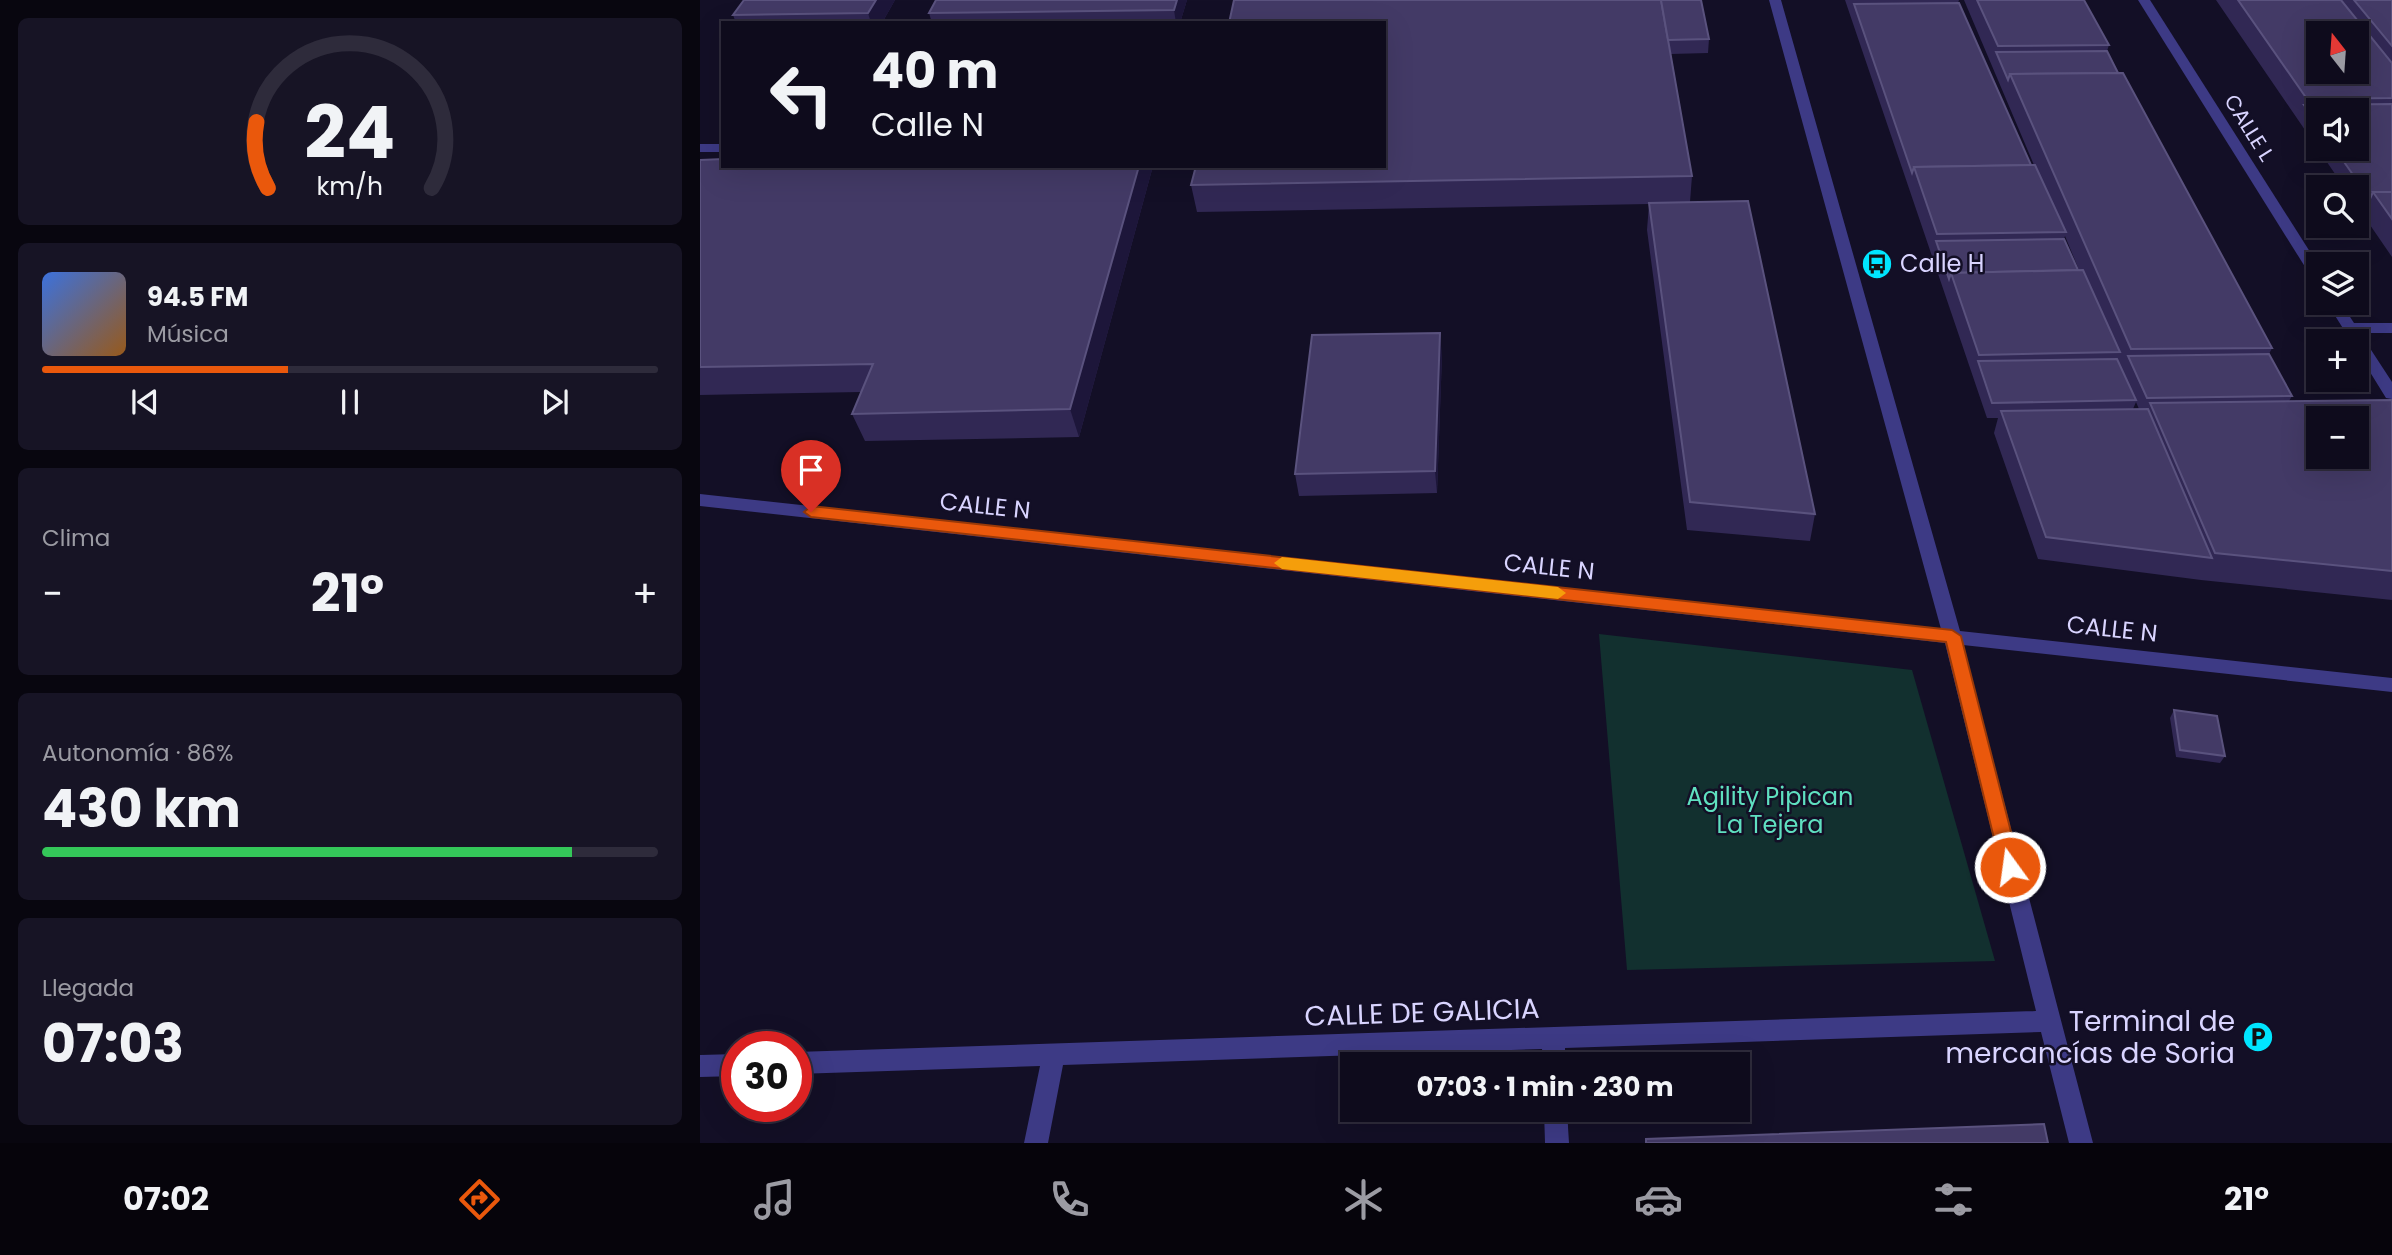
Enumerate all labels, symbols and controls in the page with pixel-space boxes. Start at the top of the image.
north arrow [2306,21,2370,84]
map controls [2306,21,2369,469]
text: 40 m [871,37,998,105]
icon: left [756,49,847,140]
text: 24 [305,82,395,183]
street label: CALLE L [2218,89,2281,167]
button: sound [2306,98,2369,161]
text: Calle N [871,102,984,147]
text: km/h [317,168,383,203]
button: search [2306,175,2369,238]
bus stop icon: Calle H [1860,247,1894,281]
place label: Calle H [1900,247,1984,280]
button: layers [2306,252,2369,315]
text: 94.5 FM [147,279,248,315]
text: Música [147,318,229,350]
button: + [2306,329,2369,392]
icon: previous [126,383,164,421]
icon: pause [331,383,369,421]
icon: next [536,383,574,421]
button: − [2306,406,2369,469]
pin [781,440,841,512]
icon: arrive [792,451,830,489]
street label: CALLE N [938,484,1032,527]
text: Clima [42,522,110,554]
street label: CALLE N [1502,545,1596,588]
text: 21° [311,557,384,630]
text: − [42,567,63,620]
text: + [632,567,658,620]
street label: CALLE N [2065,607,2159,650]
text: Autonomía · 86% [42,737,233,769]
text: 430 km [42,772,241,845]
park label: Agility Pipican La Tejera [1687,780,1853,841]
position arrow [1973,830,2047,904]
text: Llegada [42,972,134,1004]
street label: CALLE DE GALICIA [1304,989,1540,1036]
place label: Terminal de mercancías de Soria [1945,1002,2235,1073]
text: 07:03 [42,1007,184,1080]
parking icon: Terminal de mercancías de Soria [2241,1020,2275,1054]
speed limit sign: 30 [721,1031,812,1122]
text: 07:03 · 1 min · 230 m [1416,1069,1674,1105]
icon: directions [455,1175,504,1224]
icon: music [750,1175,799,1224]
icon: phone [1045,1175,1094,1224]
icon: climate [1339,1175,1388,1224]
icon: car [1634,1175,1683,1224]
icon: filters [1929,1175,1978,1224]
text: 07:02 [123,1176,209,1221]
text: 21° [2224,1176,2269,1221]

